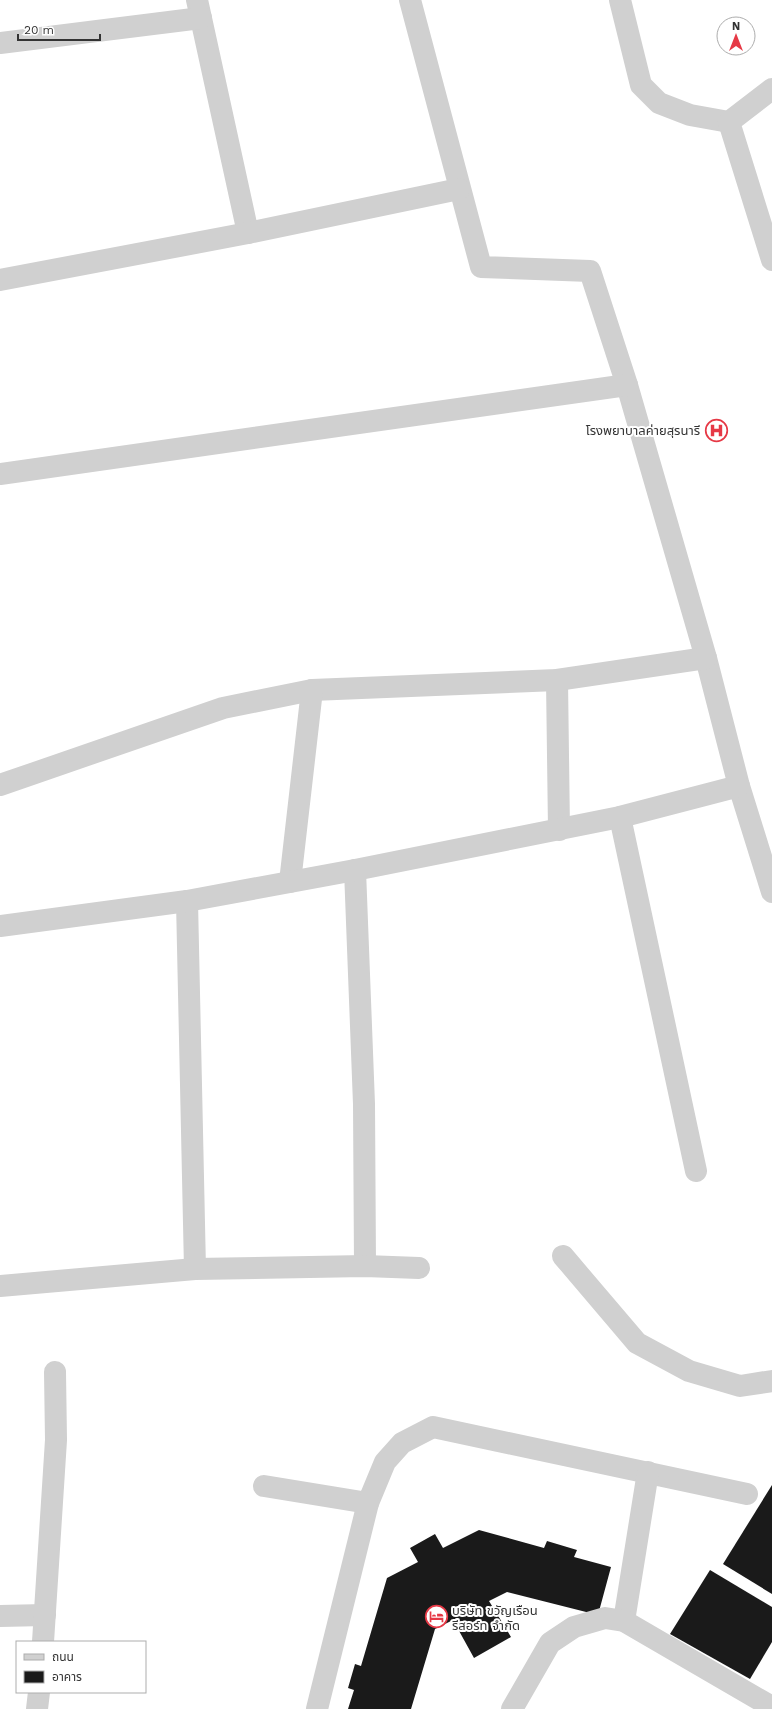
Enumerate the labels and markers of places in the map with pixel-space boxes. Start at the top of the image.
hospital icon: โรงพยาบาลค่ายสุรนารี [703,417,729,443]
place label: โรงพยาบาลค่ายสุรนารี [586,423,700,438]
place label: บริษัท ขวัญเรือน รีสอร์ท จำกัด [452,1603,538,1633]
hotel icon: บริษัท ขวัญเรือน รีสอร์ท จำกัด [424,1604,450,1630]

